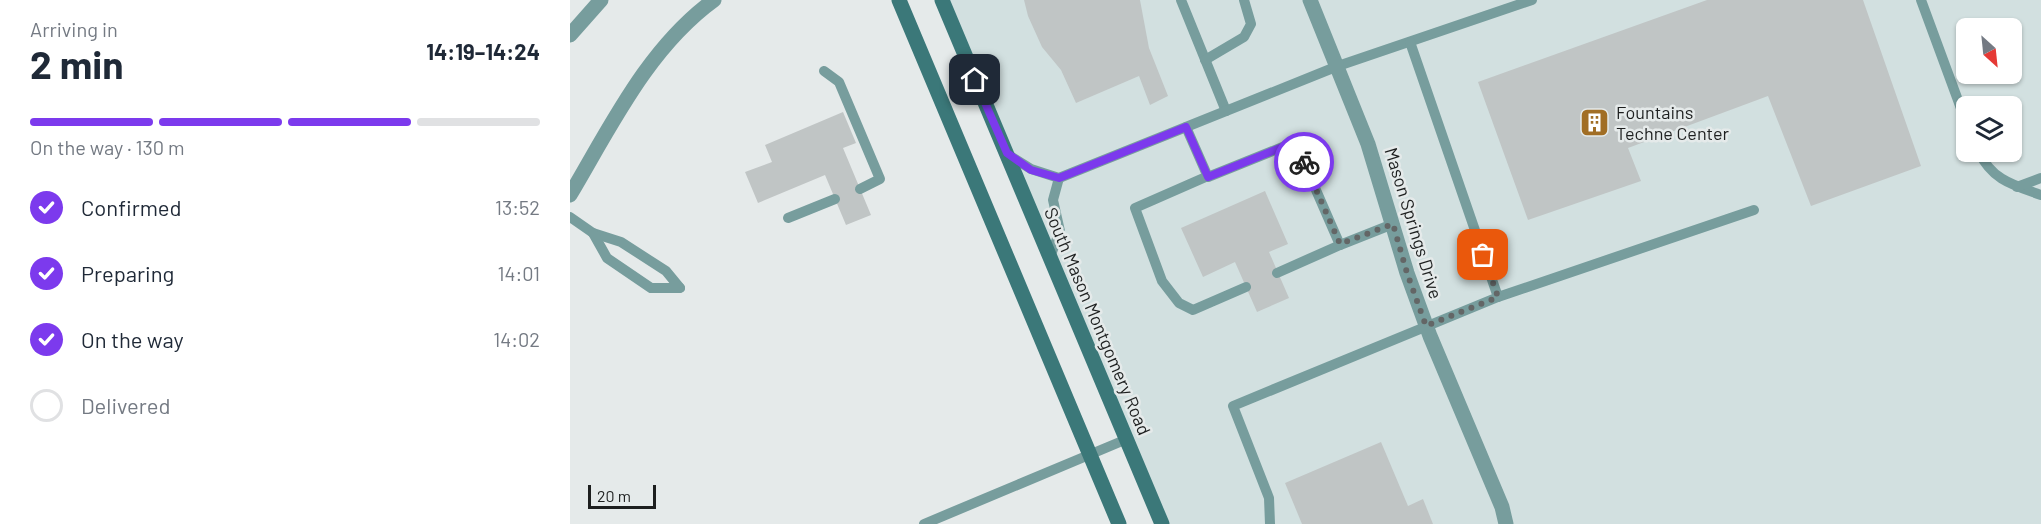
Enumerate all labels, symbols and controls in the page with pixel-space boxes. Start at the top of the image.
text: Arriving in [30,17,118,41]
north arrow [1956,18,2022,84]
map controls [1956,18,2022,162]
text: 14:19–14:24 [426,38,540,64]
text: 2 min [30,40,123,87]
pin [949,54,1000,105]
icon: home [958,63,991,96]
button: layers [1956,96,2022,162]
place label: Fountains Techne Center [1616,101,1729,144]
building icon: Fountains Techne Center [1579,106,1611,138]
courier [1274,132,1334,192]
text: On the way · 130 m [30,135,185,159]
street label: Mason Springs Drive [1381,145,1447,301]
icon: bike [1288,146,1321,179]
icon: check [30,191,63,224]
text: Confirmed [81,194,181,220]
text: 13:52 [495,195,540,219]
street label: South Mason Montgomery Road [1040,204,1156,438]
pin [1457,229,1508,280]
icon: bag [1466,238,1499,271]
icon: check [30,257,63,290]
text: Preparing [81,260,174,286]
text: 14:01 [497,261,540,285]
icon: check [30,323,63,356]
text: On the way [81,326,184,352]
text: 14:02 [493,327,540,351]
text: Delivered [81,392,170,418]
scale bar [588,482,656,510]
text: 20 m [597,486,631,505]

